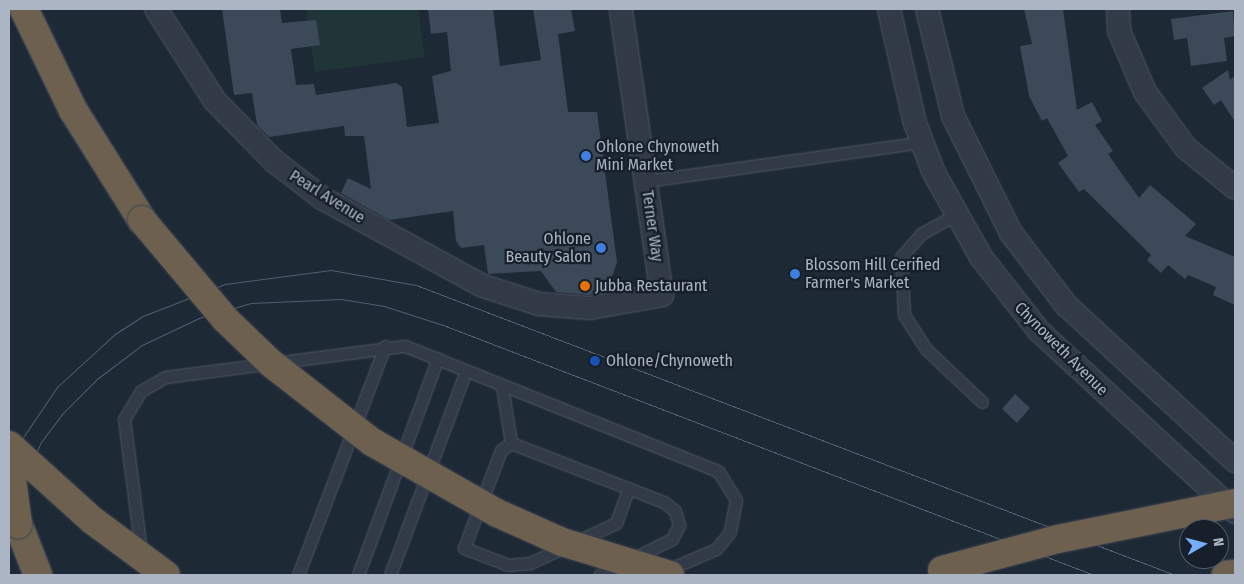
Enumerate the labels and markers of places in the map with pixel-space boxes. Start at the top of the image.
place label: Ohlone Chynoweth Mini Market [596,137,719,175]
marker: Ohlone Chynoweth Mini Market [580,150,592,162]
place label: Ohlone Beauty Salon [506,229,591,267]
marker: Ohlone Beauty Salon [595,242,607,254]
place label: Blossom Hill Cerified Farmer's Market [805,255,940,293]
marker: Blossom Hill Cerified Farmer's Market [789,268,801,280]
place label: Jubba Restaurant [595,276,707,296]
marker: Jubba Restaurant [579,280,591,292]
place label: Ohlone/Chynoweth [606,351,733,371]
marker: Ohlone/Chynoweth [588,354,602,368]

